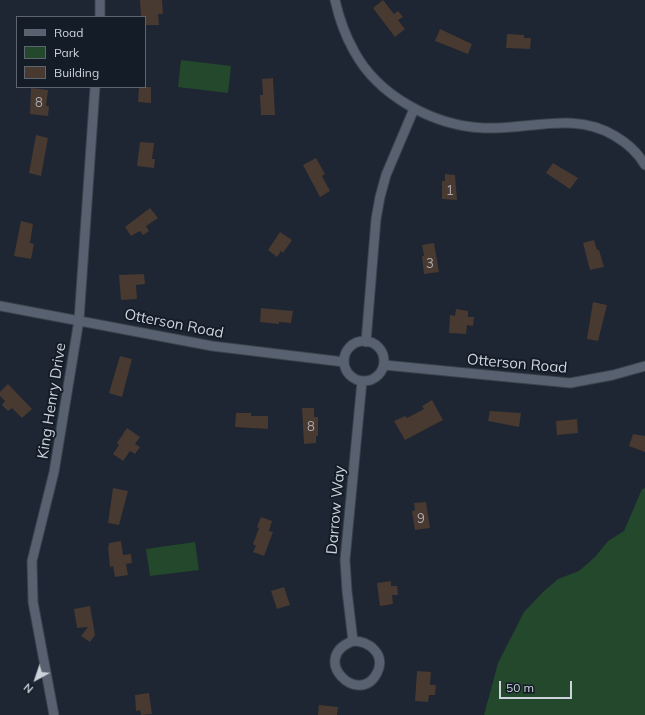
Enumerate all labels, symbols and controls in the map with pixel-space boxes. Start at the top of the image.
legend [16,16,146,88]
text: Road [54,25,83,40]
text: Park [54,45,79,60]
text: Building [54,65,99,80]
house number: 8 [35,95,43,111]
house number: 1 [446,183,454,199]
house number: 3 [426,256,434,272]
street label: Otterson Road [123,306,225,342]
street label: King Henry Drive [34,342,70,460]
street label: Otterson Road [466,351,568,377]
house number: 8 [307,419,315,435]
street label: Darrow Way [323,465,349,555]
house number: 9 [417,511,425,527]
north arrow [16,659,56,699]
scale bar [501,673,574,699]
text: N [21,680,36,696]
text: 50 m [506,680,534,695]

